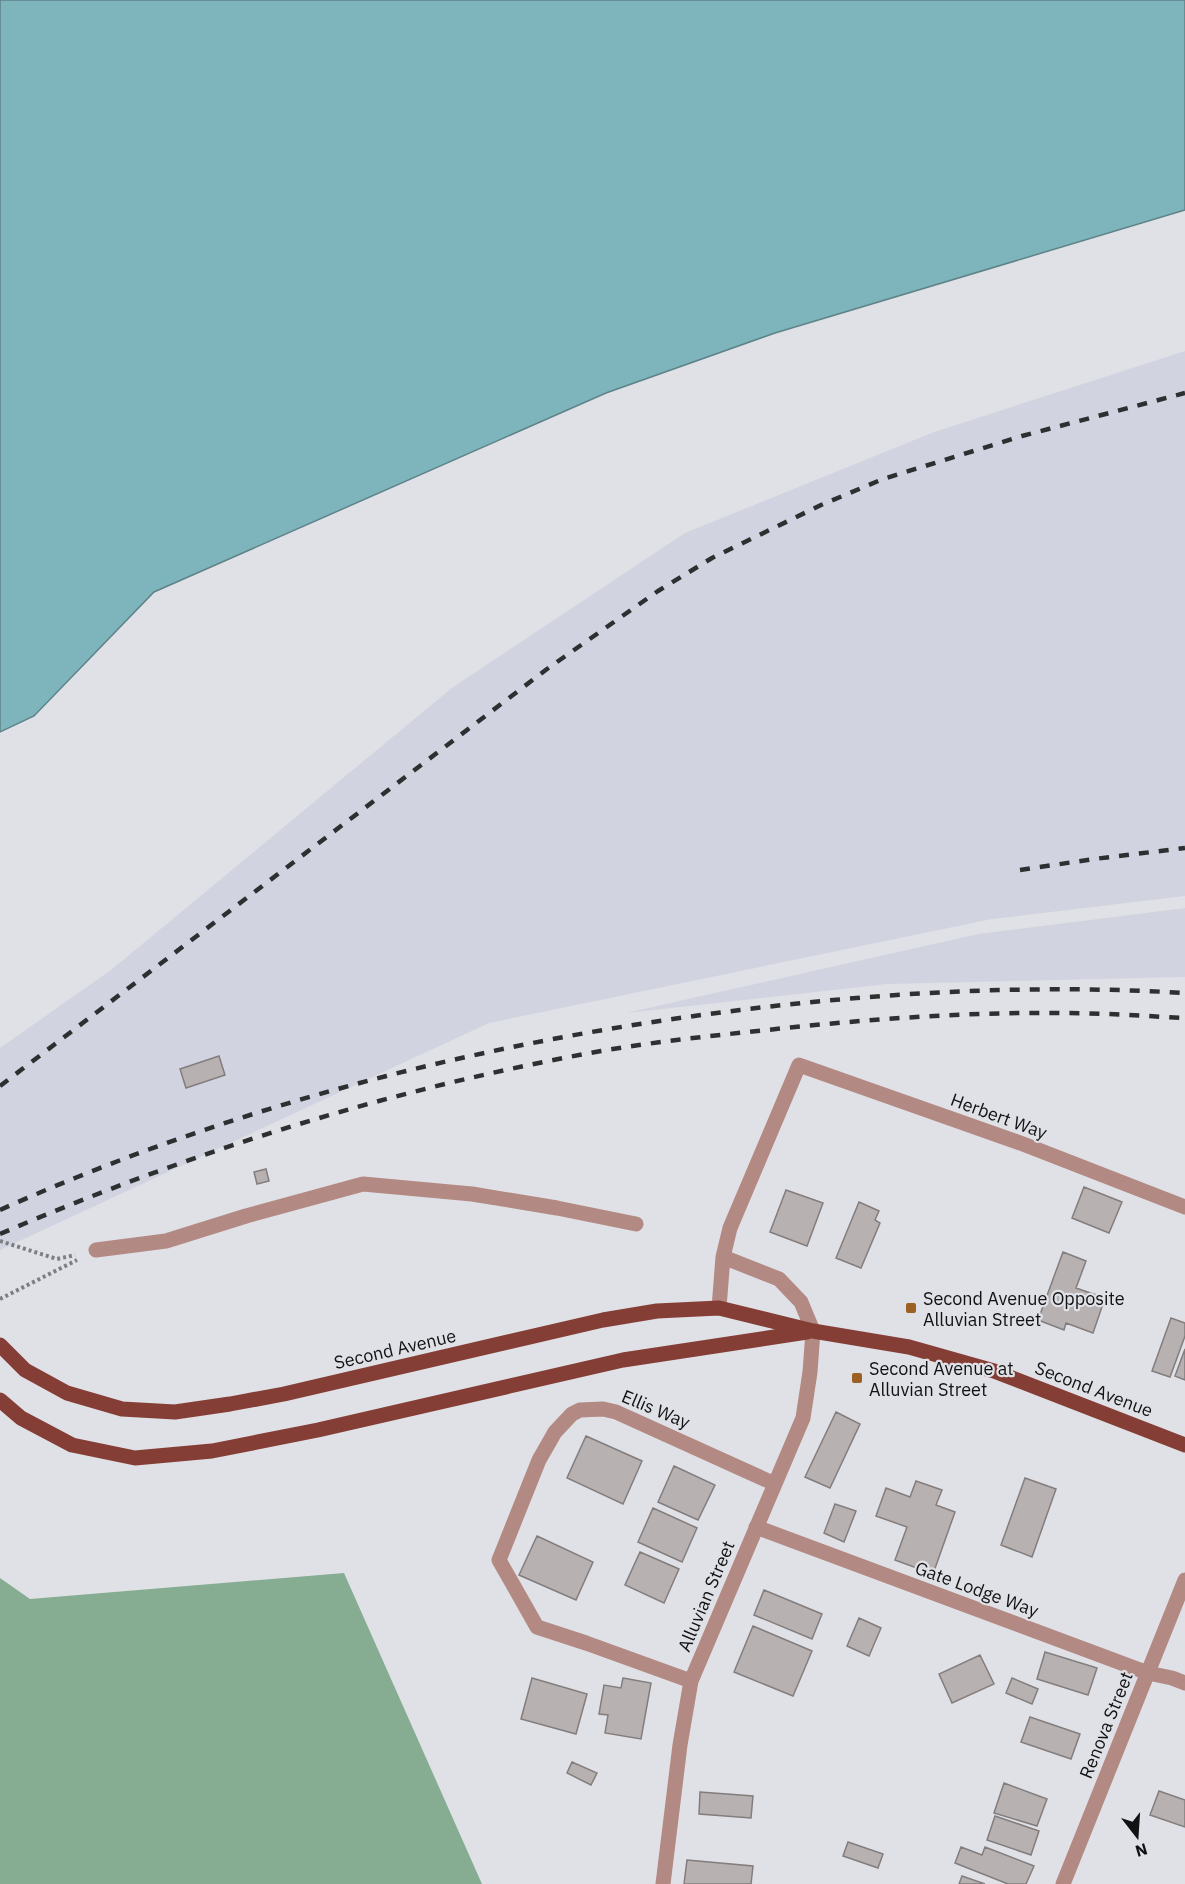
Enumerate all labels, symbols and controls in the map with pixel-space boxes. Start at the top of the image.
street label: Herbert Way [948,1088,1050,1144]
place label: Second Avenue Opposite Alluvian Street [923,1287,1125,1331]
marker: Second Avenue Opposite Alluvian Street [904,1301,918,1315]
street label: Second Avenue [332,1324,458,1374]
street label: Second Avenue [1032,1356,1156,1422]
place label: Second Avenue at Alluvian Street [869,1357,1014,1401]
marker: Second Avenue at Alluvian Street [850,1371,864,1385]
street label: Ellis Way [618,1384,694,1434]
street label: Alluvian Street [672,1537,740,1655]
street label: Gate Lodge Way [912,1556,1042,1622]
street label: Renova Street [1074,1668,1138,1782]
north arrow [1107,1806,1167,1866]
text: N [1133,1839,1150,1862]

